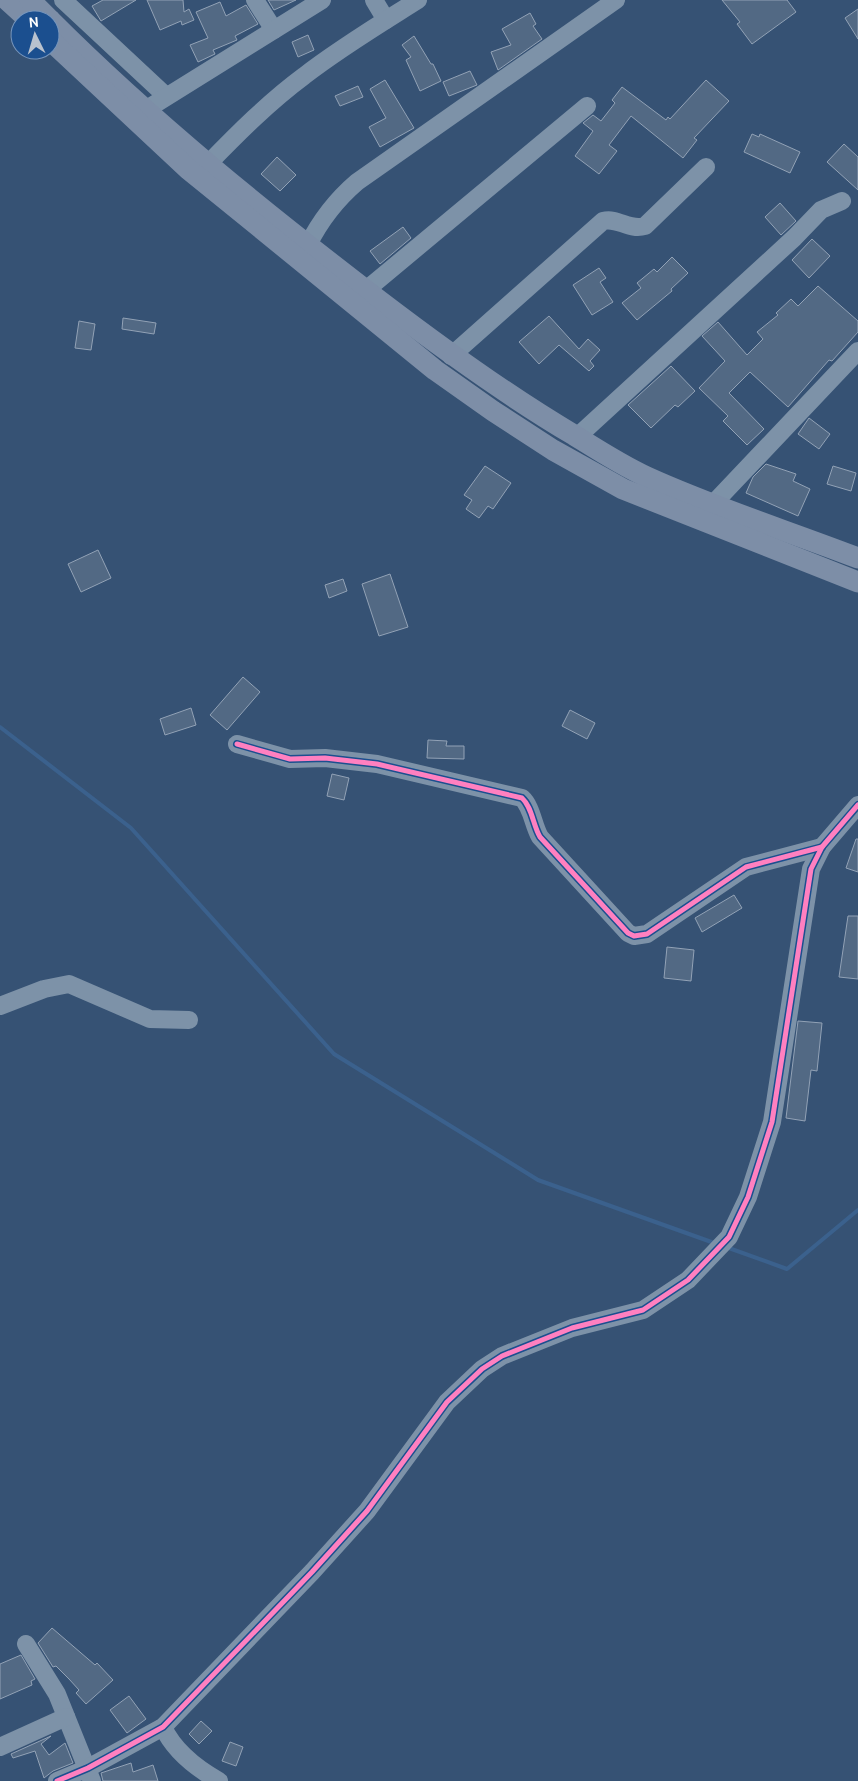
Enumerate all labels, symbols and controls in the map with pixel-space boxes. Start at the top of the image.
north arrow [10,10,60,60]
text: N [28,13,40,31]

